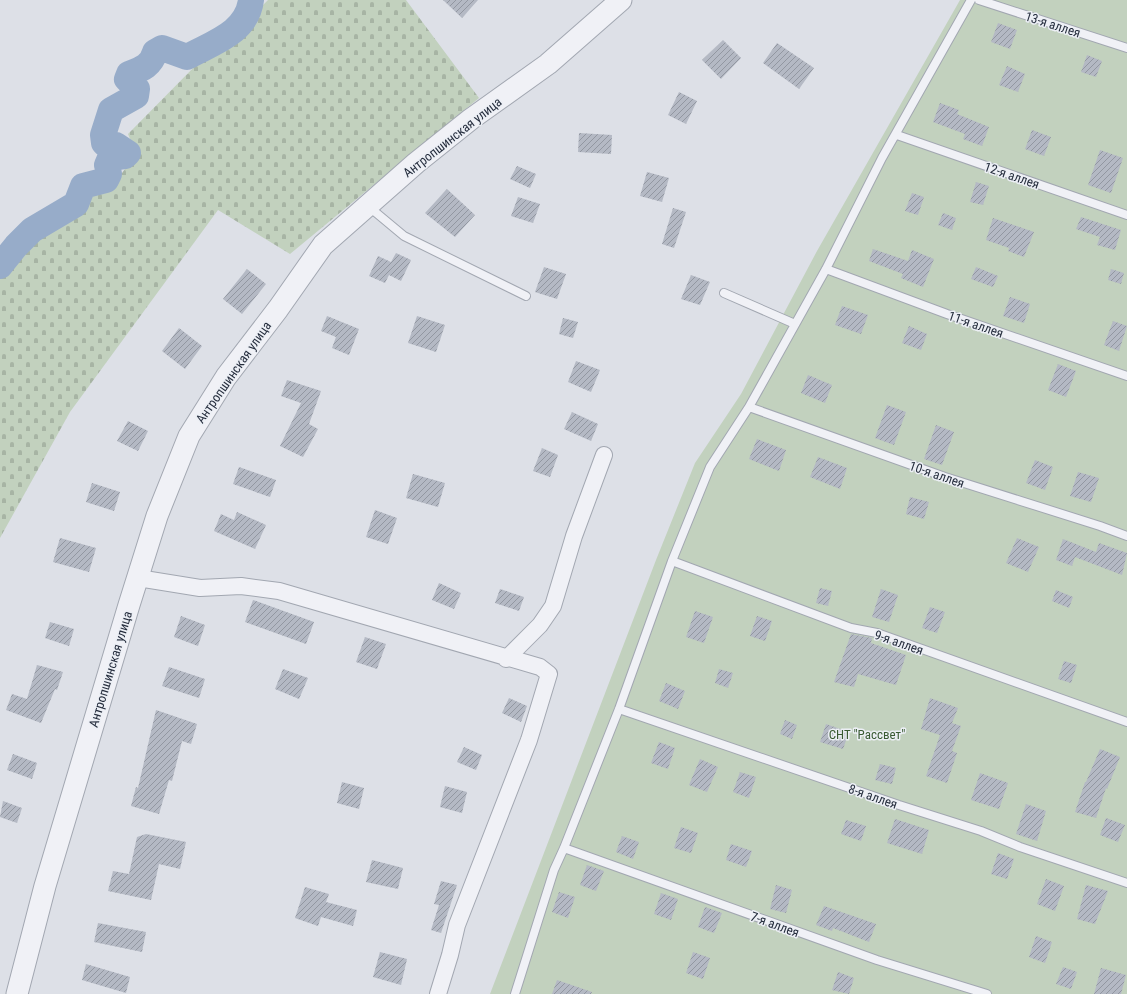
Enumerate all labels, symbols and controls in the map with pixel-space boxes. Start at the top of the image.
street label: 13-я аллея [1023,9,1082,40]
street label: Антропшинская улица [400,94,505,180]
street label: 12-я аллея [982,159,1041,192]
street label: 11-я аллея [946,308,1005,341]
street label: Антропшинская улица [193,319,274,426]
street label: 10-я аллея [907,458,966,491]
street label: Антропшинская улица [86,609,135,729]
street label: 9-я аллея [872,627,925,658]
park label: СНТ "Рассвет" [829,727,905,742]
street label: 8-я аллея [846,781,899,812]
street label: 7-я аллея [748,909,801,940]

